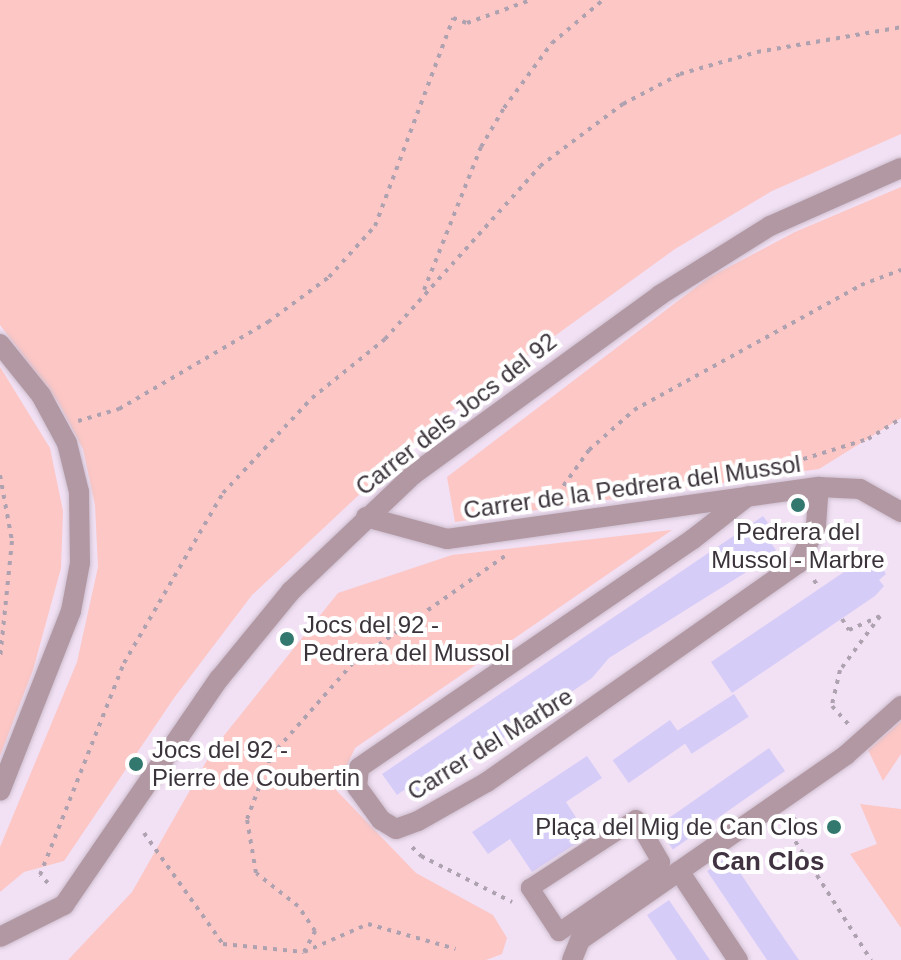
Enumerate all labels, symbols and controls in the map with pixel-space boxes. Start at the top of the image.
street label: Carrer dels Jocs del 92 [350,327,562,501]
street label: Carrer de la Pedrera del Mussol [462,449,802,525]
marker: Pedrera del Mussol - Marbre [789,496,807,514]
place label: Pedrera del Mussol - Marbre [711,518,885,574]
place label: Jocs del 92 - Pedrera del Mussol [303,611,510,667]
marker: Jocs del 92 - Pedrera del Mussol [278,630,296,648]
street label: Carrer del Marbre [402,682,578,806]
place label: Jocs del 92 - Pierre de Coubertin [152,736,360,792]
marker: Jocs del 92 - Pierre de Coubertin [127,755,145,773]
place label: Plaça del Mig de Can Clos [535,813,818,841]
marker: Plaça del Mig de Can Clos [825,818,843,836]
district label: Can Clos [712,846,824,878]

